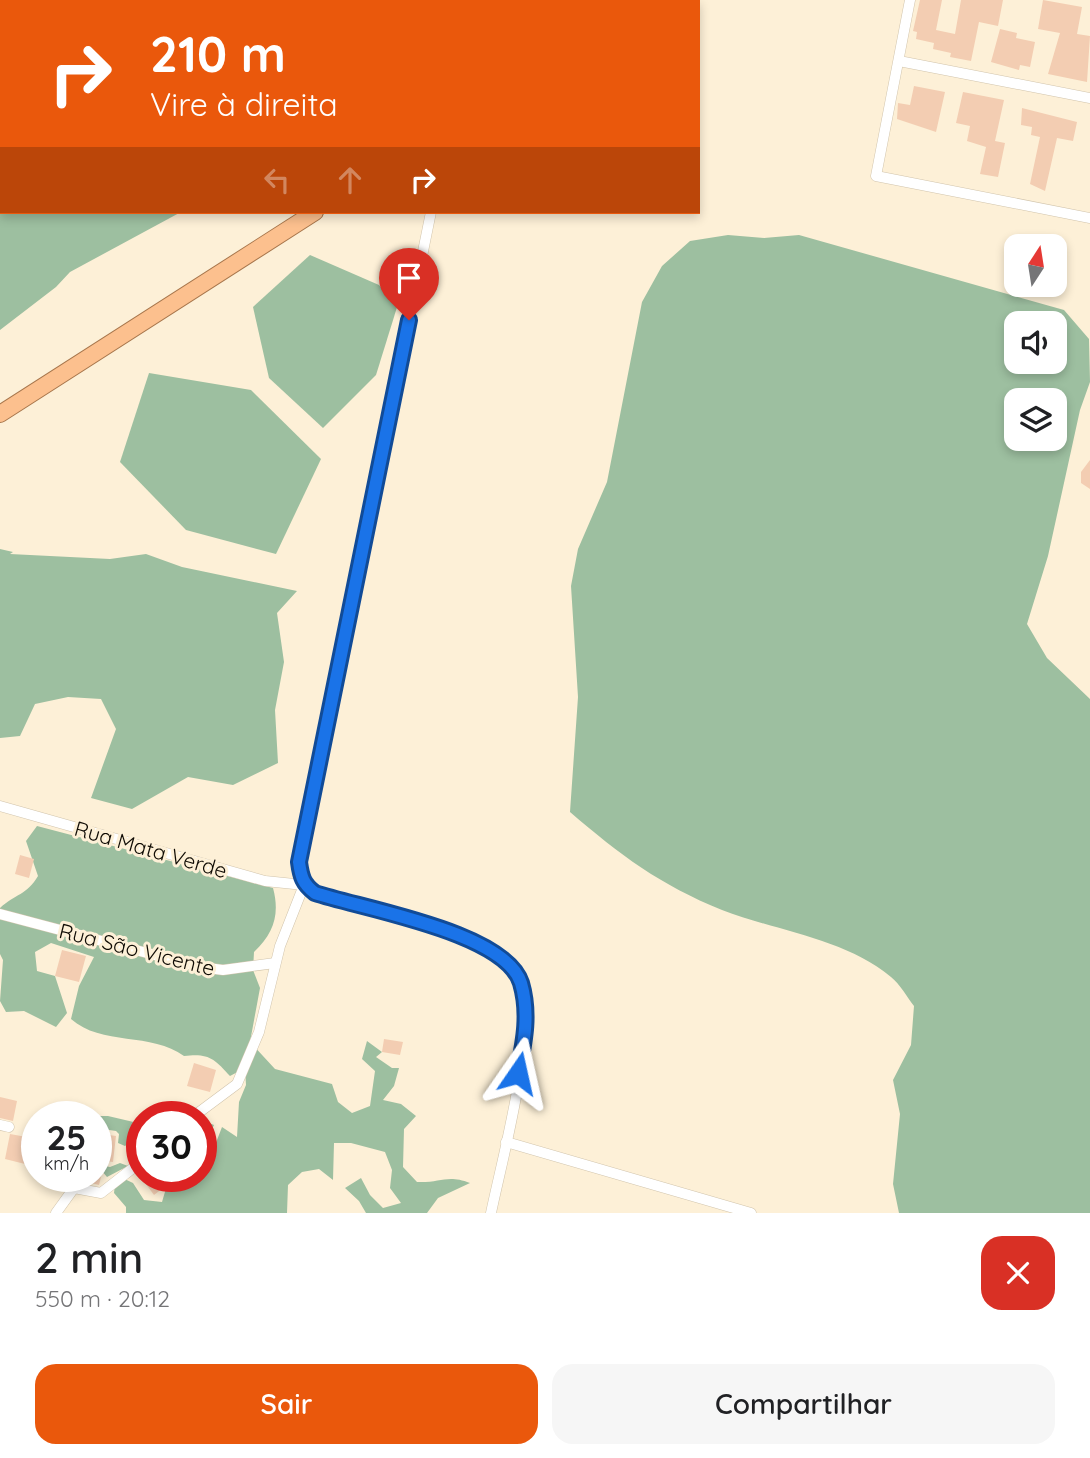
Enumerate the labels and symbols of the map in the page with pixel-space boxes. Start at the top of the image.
north arrow [1004,234,1068,298]
pin [379,248,439,320]
street label: Rua Mata Verde [72,815,230,883]
street label: Rua São Vicente [57,917,217,981]
position arrow [481,1036,555,1110]
speed limit sign: 30 [126,1101,217,1192]

